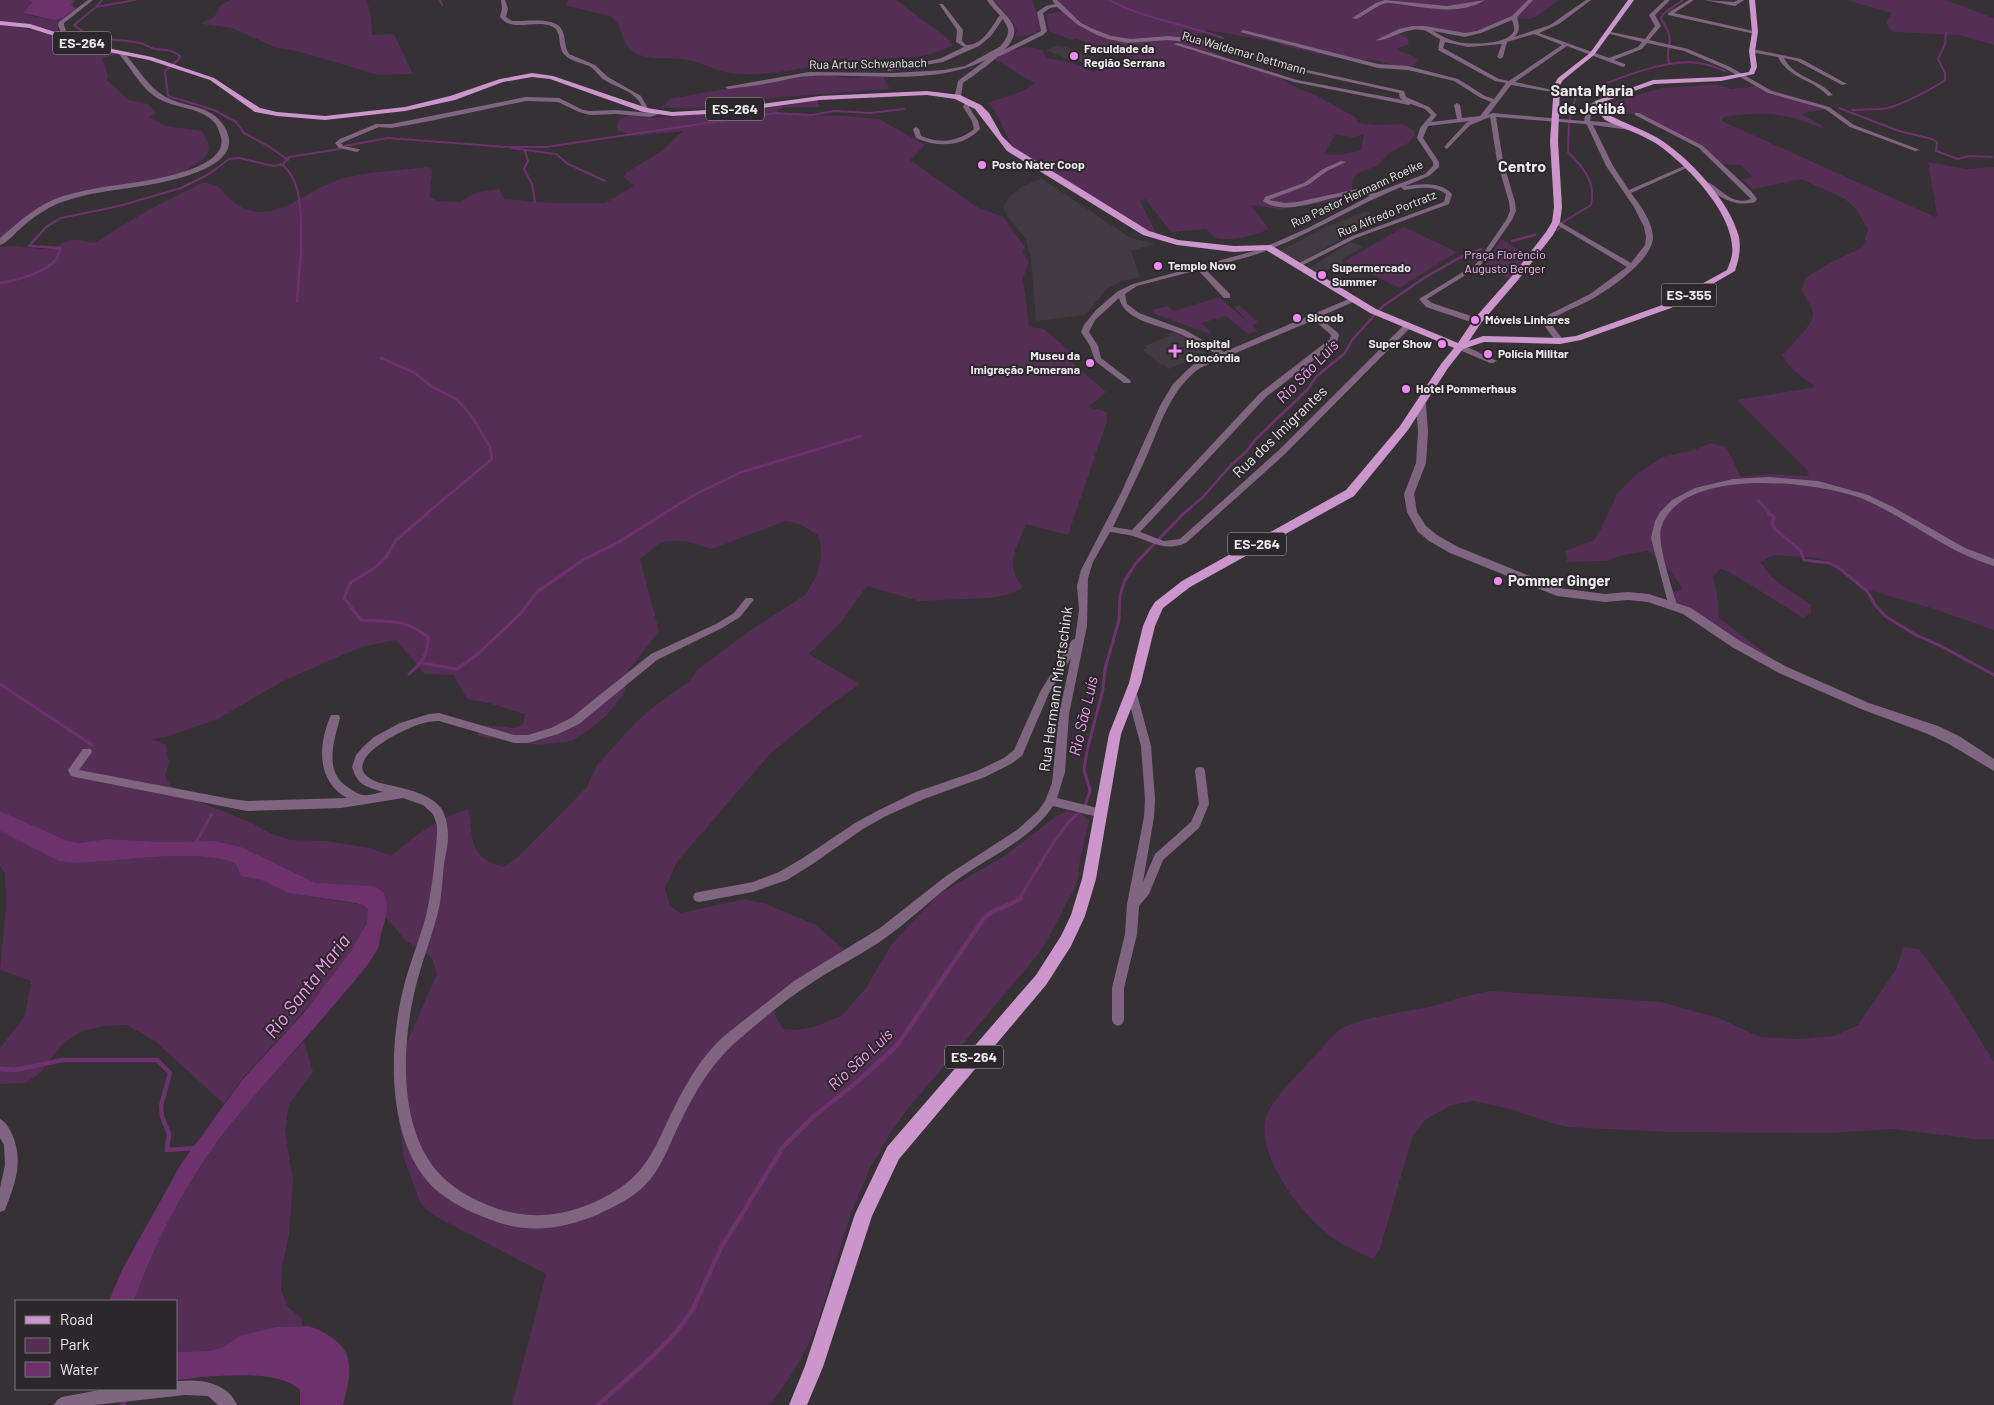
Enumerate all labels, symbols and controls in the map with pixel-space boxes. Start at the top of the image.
street label: Rua Waldemar Dettmann [1181,28,1308,76]
road number: ES-264 [53,32,111,54]
place label: Faculdade da Região Serrana [1084,41,1165,69]
marker: Faculdade da Região Serrana [1068,50,1080,62]
street label: Rua Artur Schwanbach [809,55,927,71]
district label: Santa Maria de Jetibá [1551,80,1633,117]
road number: ES-264 [706,98,764,120]
street label: Rua Pastor Hermann Roelke [1288,156,1425,230]
district label: Centro [1498,156,1546,175]
place label: Posto Nater Coop [992,157,1085,171]
marker: Posto Nater Coop [976,159,988,171]
street label: Rua Alfredo Portratz [1335,187,1438,239]
park label: Praça Florêncio Augusto Berger [1464,247,1546,275]
place label: Templo Novo [1168,258,1237,272]
marker: Templo Novo [1152,260,1164,272]
place label: Supermercado Summer [1332,260,1411,288]
marker: Supermercado Summer [1316,269,1328,281]
road number: ES-355 [1662,284,1716,306]
place label: Sicoob [1307,310,1344,324]
marker: Sicoob [1291,312,1303,324]
place label: Móveis Linhares [1485,312,1570,326]
marker: Móveis Linhares [1469,314,1481,326]
water label: Rio São Luís [1272,334,1342,407]
place label: Hospital Concórdia [1186,336,1240,364]
place label: Super Show [1369,336,1433,350]
marker: Super Show [1436,338,1448,350]
marker: Hospital Concórdia [1168,344,1182,358]
place label: Polícia Militar [1498,346,1569,360]
place label: Museu da Imigração Pomerana [971,348,1080,376]
marker: Polícia Militar [1482,348,1494,360]
marker: Museu da Imigração Pomerana [1084,357,1096,369]
place label: Hotel Pommerhaus [1416,381,1517,395]
street label: Rua dos Imigrantes [1228,382,1330,481]
marker: Hotel Pommerhaus [1400,383,1412,395]
road number: ES-264 [1228,532,1286,556]
place label: Pommer Ginger [1508,571,1611,589]
marker: Pommer Ginger [1492,575,1504,587]
street label: Rua Hermann Miertschink [1035,605,1076,773]
water label: Rio São Luís [1064,674,1101,758]
water label: Rio Santa Maria [259,929,354,1042]
water label: Rio São Luís [823,1024,896,1093]
road number: ES-264 [945,1046,1003,1068]
legend [15,1300,178,1390]
text: Road [60,1310,93,1328]
text: Park [60,1335,90,1353]
text: Water [60,1360,99,1378]

